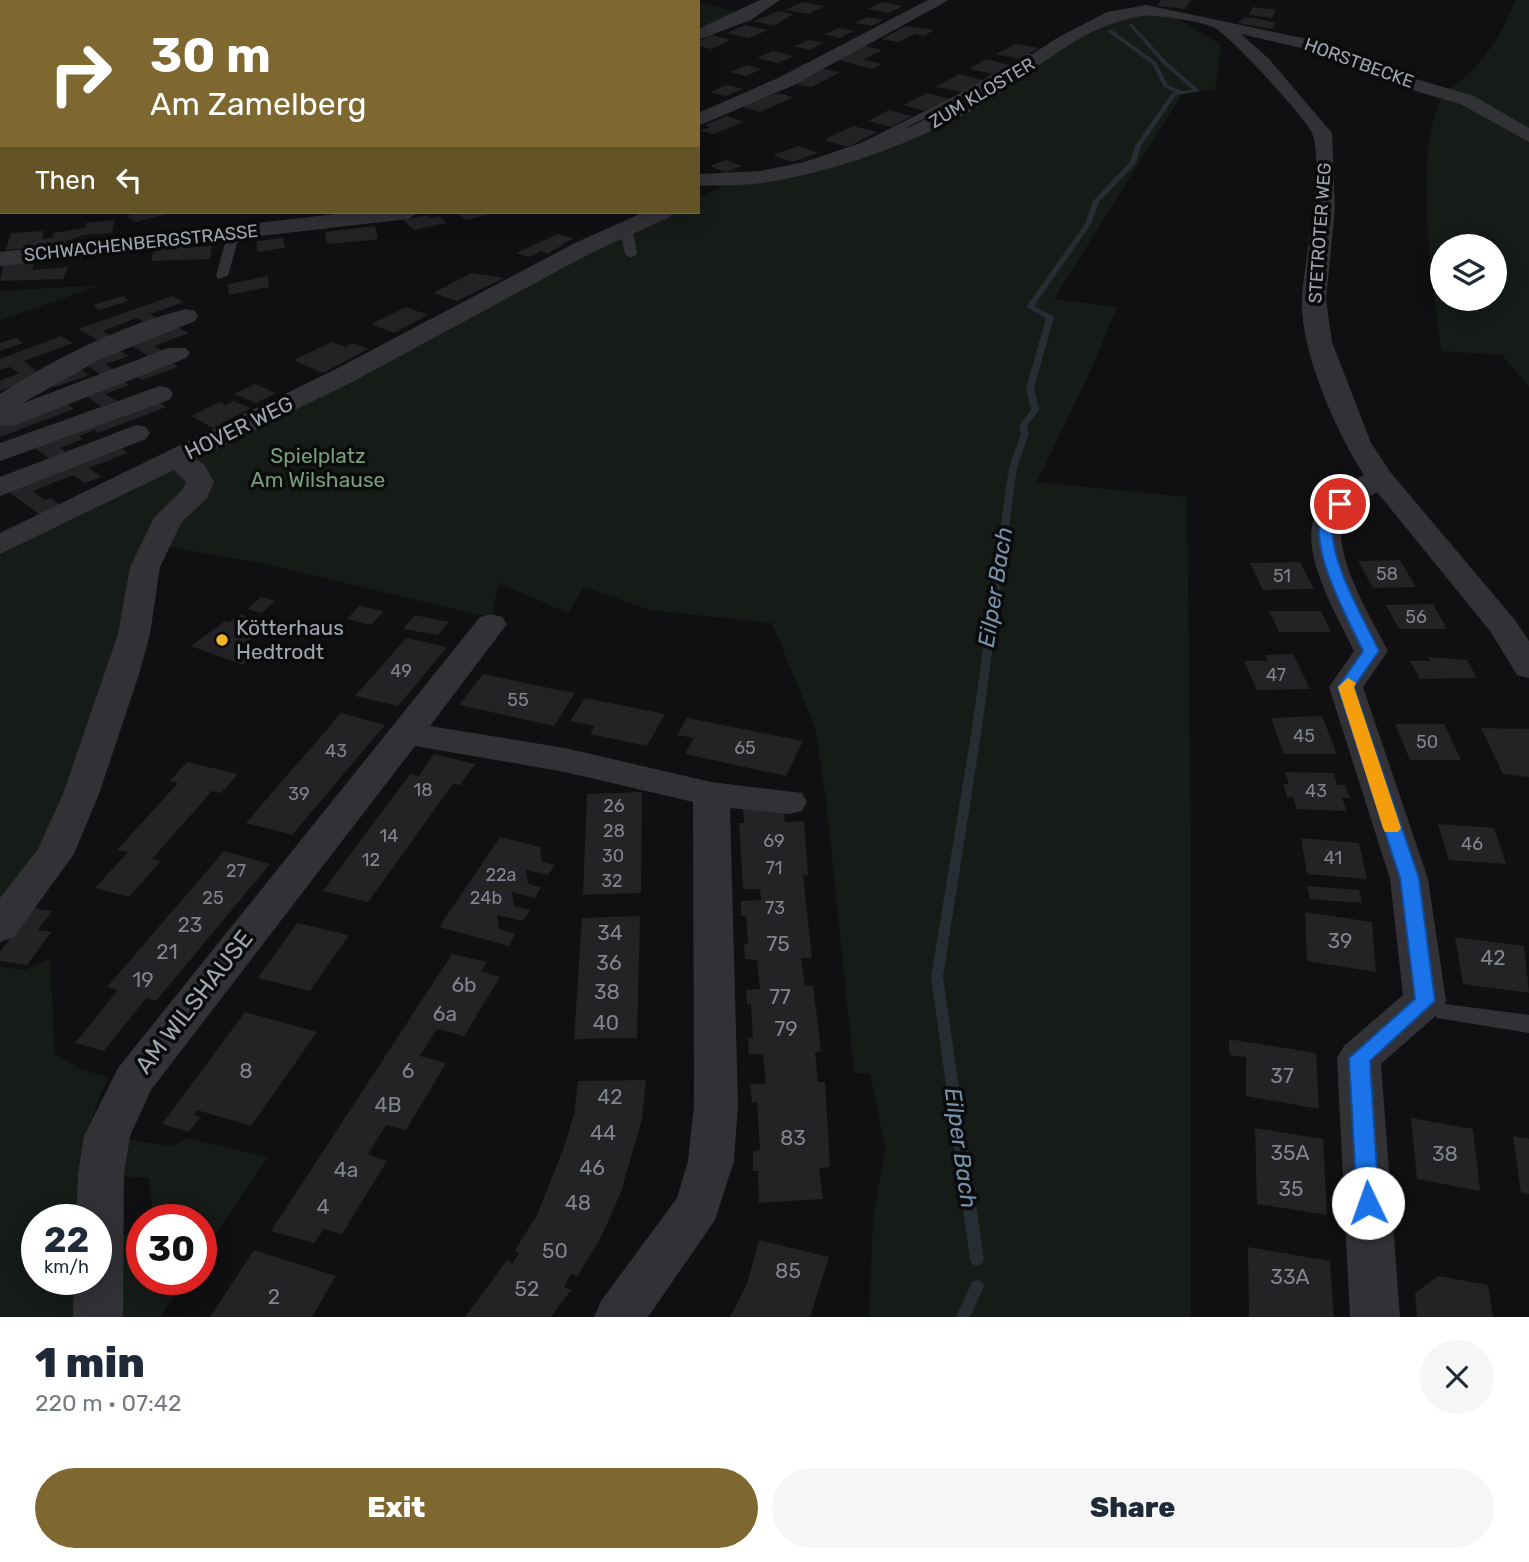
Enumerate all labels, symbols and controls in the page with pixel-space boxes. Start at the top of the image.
text: 30 m [150,26,271,84]
icon: right [35,28,126,119]
street label: HORSTBECKE [1301,33,1417,93]
street label: ZUM KLOSTER [925,53,1039,133]
text: Am Zamelberg [150,85,367,123]
icon: left [110,161,148,199]
street label: STETROTER WEG [1304,162,1336,304]
text: Then [35,165,96,196]
street label: SCHWACHENBERGSTRASSE [23,220,259,266]
map controls [1430,234,1507,311]
button: layers [1430,234,1507,311]
street label: HOVER WEG [180,391,297,465]
park label: Spielplatz Am Wilshause [251,443,385,492]
pin [1310,474,1370,534]
icon: arrive [1321,485,1359,523]
water label: Eilper Bach [972,525,1018,649]
house number: 58 [1376,563,1398,585]
house number: 51 [1273,565,1291,587]
house number: 56 [1405,606,1427,628]
place label: Kötterhaus Hedtrodt [236,615,344,664]
marker: Kötterhaus Hedtrodt [214,632,230,648]
house number: 49 [390,660,412,682]
house number: 47 [1266,664,1286,686]
house number: 55 [507,689,529,711]
house number: 45 [1293,725,1315,747]
house number: 50 [1416,731,1438,753]
house number: 65 [734,737,756,759]
house number: 43 [325,740,347,762]
house number: 18 [413,779,433,801]
house number: 43 [1305,780,1327,802]
house number: 39 [288,783,310,805]
house number: 26 [603,795,625,817]
house number: 28 [603,820,625,842]
house number: 14 [380,825,398,847]
house number: 69 [763,830,785,852]
house number: 46 [1461,833,1483,855]
house number: 30 [602,845,624,867]
house number: 41 [1324,847,1342,869]
house number: 12 [362,849,380,871]
house number: 71 [766,857,782,879]
house number: 27 [226,860,246,882]
house number: 22a [485,864,517,886]
house number: 32 [601,870,623,892]
house number: 25 [202,887,224,909]
house number: 24b [470,887,502,909]
house number: 73 [765,897,785,919]
house number: 23 [178,912,202,937]
house number: 34 [597,920,623,945]
street label: AM WILSHAUSE [129,925,259,1079]
house number: 39 [1327,928,1353,953]
house number: 75 [766,931,790,956]
house number: 21 [156,939,178,964]
house number: 42 [1480,945,1506,970]
house number: 36 [596,950,622,975]
house number: 19 [132,967,154,992]
house number: 6b [451,972,477,997]
house number: 38 [594,979,620,1004]
house number: 77 [769,984,791,1009]
house number: 6a [433,1001,457,1026]
house number: 40 [593,1010,619,1035]
house number: 79 [774,1016,798,1041]
house number: 8 [239,1058,253,1083]
house number: 6 [402,1058,414,1083]
house number: 37 [1270,1063,1294,1088]
house number: 42 [597,1084,623,1109]
water label: Eilper Bach [939,1086,983,1210]
house number: 4B [374,1092,402,1117]
house number: 44 [590,1120,616,1145]
house number: 83 [780,1125,806,1150]
house number: 35A [1270,1140,1310,1165]
house number: 38 [1432,1141,1458,1166]
house number: 46 [579,1155,605,1180]
house number: 4a [334,1157,358,1182]
position arrow [1331,1166,1405,1240]
house number: 35 [1278,1176,1304,1201]
house number: 48 [565,1190,591,1215]
house number: 4 [316,1194,330,1219]
speed limit sign: 30 [126,1204,217,1295]
text: 22 [44,1219,89,1261]
house number: 50 [542,1238,568,1263]
text: km/h [44,1256,89,1278]
house number: 85 [775,1258,801,1283]
house number: 33A [1270,1264,1310,1289]
house number: 52 [515,1276,539,1301]
house number: 2 [268,1284,280,1309]
text: 1 min [35,1338,145,1388]
button: close [1420,1340,1494,1414]
text: 220 m · 07:42 [35,1389,182,1417]
button: Exit [35,1468,758,1548]
button: Share [772,1468,1494,1548]

